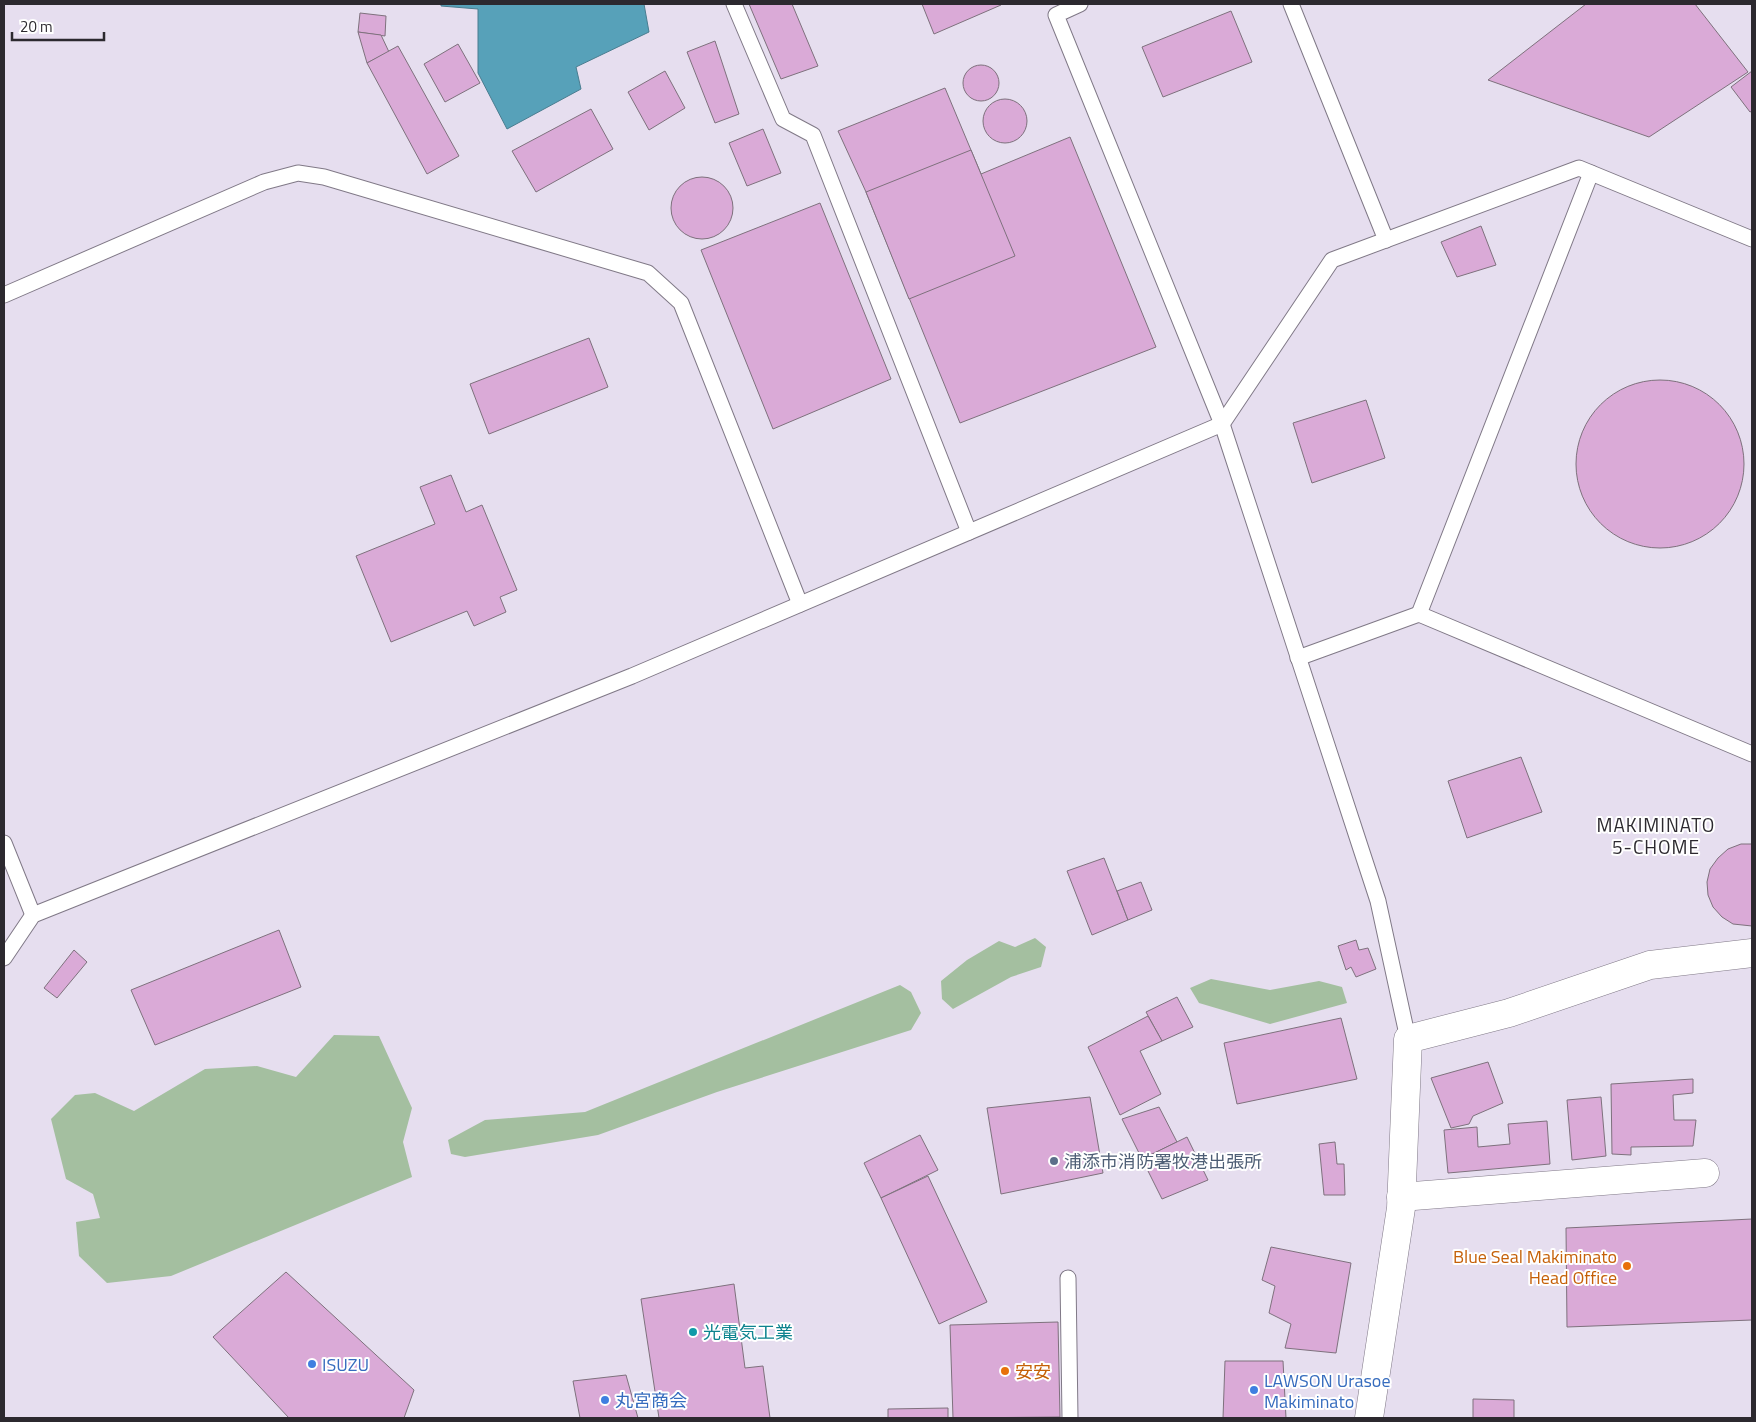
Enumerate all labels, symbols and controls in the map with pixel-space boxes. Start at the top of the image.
scale bar [12,10,105,42]
text: 20 m [20,15,53,38]
district label: MAKIMINATO 5-CHOME [1597,810,1715,861]
place label: 浦添市消防署牧港出張所 [1064,1148,1262,1175]
marker: 浦添市消防署牧港出張所 [1048,1155,1060,1167]
place label: Blue Seal Makiminato Head Office [1453,1243,1617,1291]
marker: Blue Seal Makiminato Head Office [1621,1260,1633,1272]
place label: 光電気工業 [703,1319,793,1346]
marker: 光電気工業 [687,1326,699,1338]
place label: ISUZU [322,1351,369,1378]
marker: ISUZU [306,1358,318,1370]
place label: 安安 [1015,1358,1051,1385]
marker: 安安 [999,1365,1011,1377]
place label: LAWSON Urasoe Makiminato [1264,1367,1390,1415]
marker: LAWSON Urasoe Makiminato [1248,1384,1260,1396]
place label: 丸宮商会 [615,1387,687,1414]
marker: 丸宮商会 [599,1394,611,1406]

